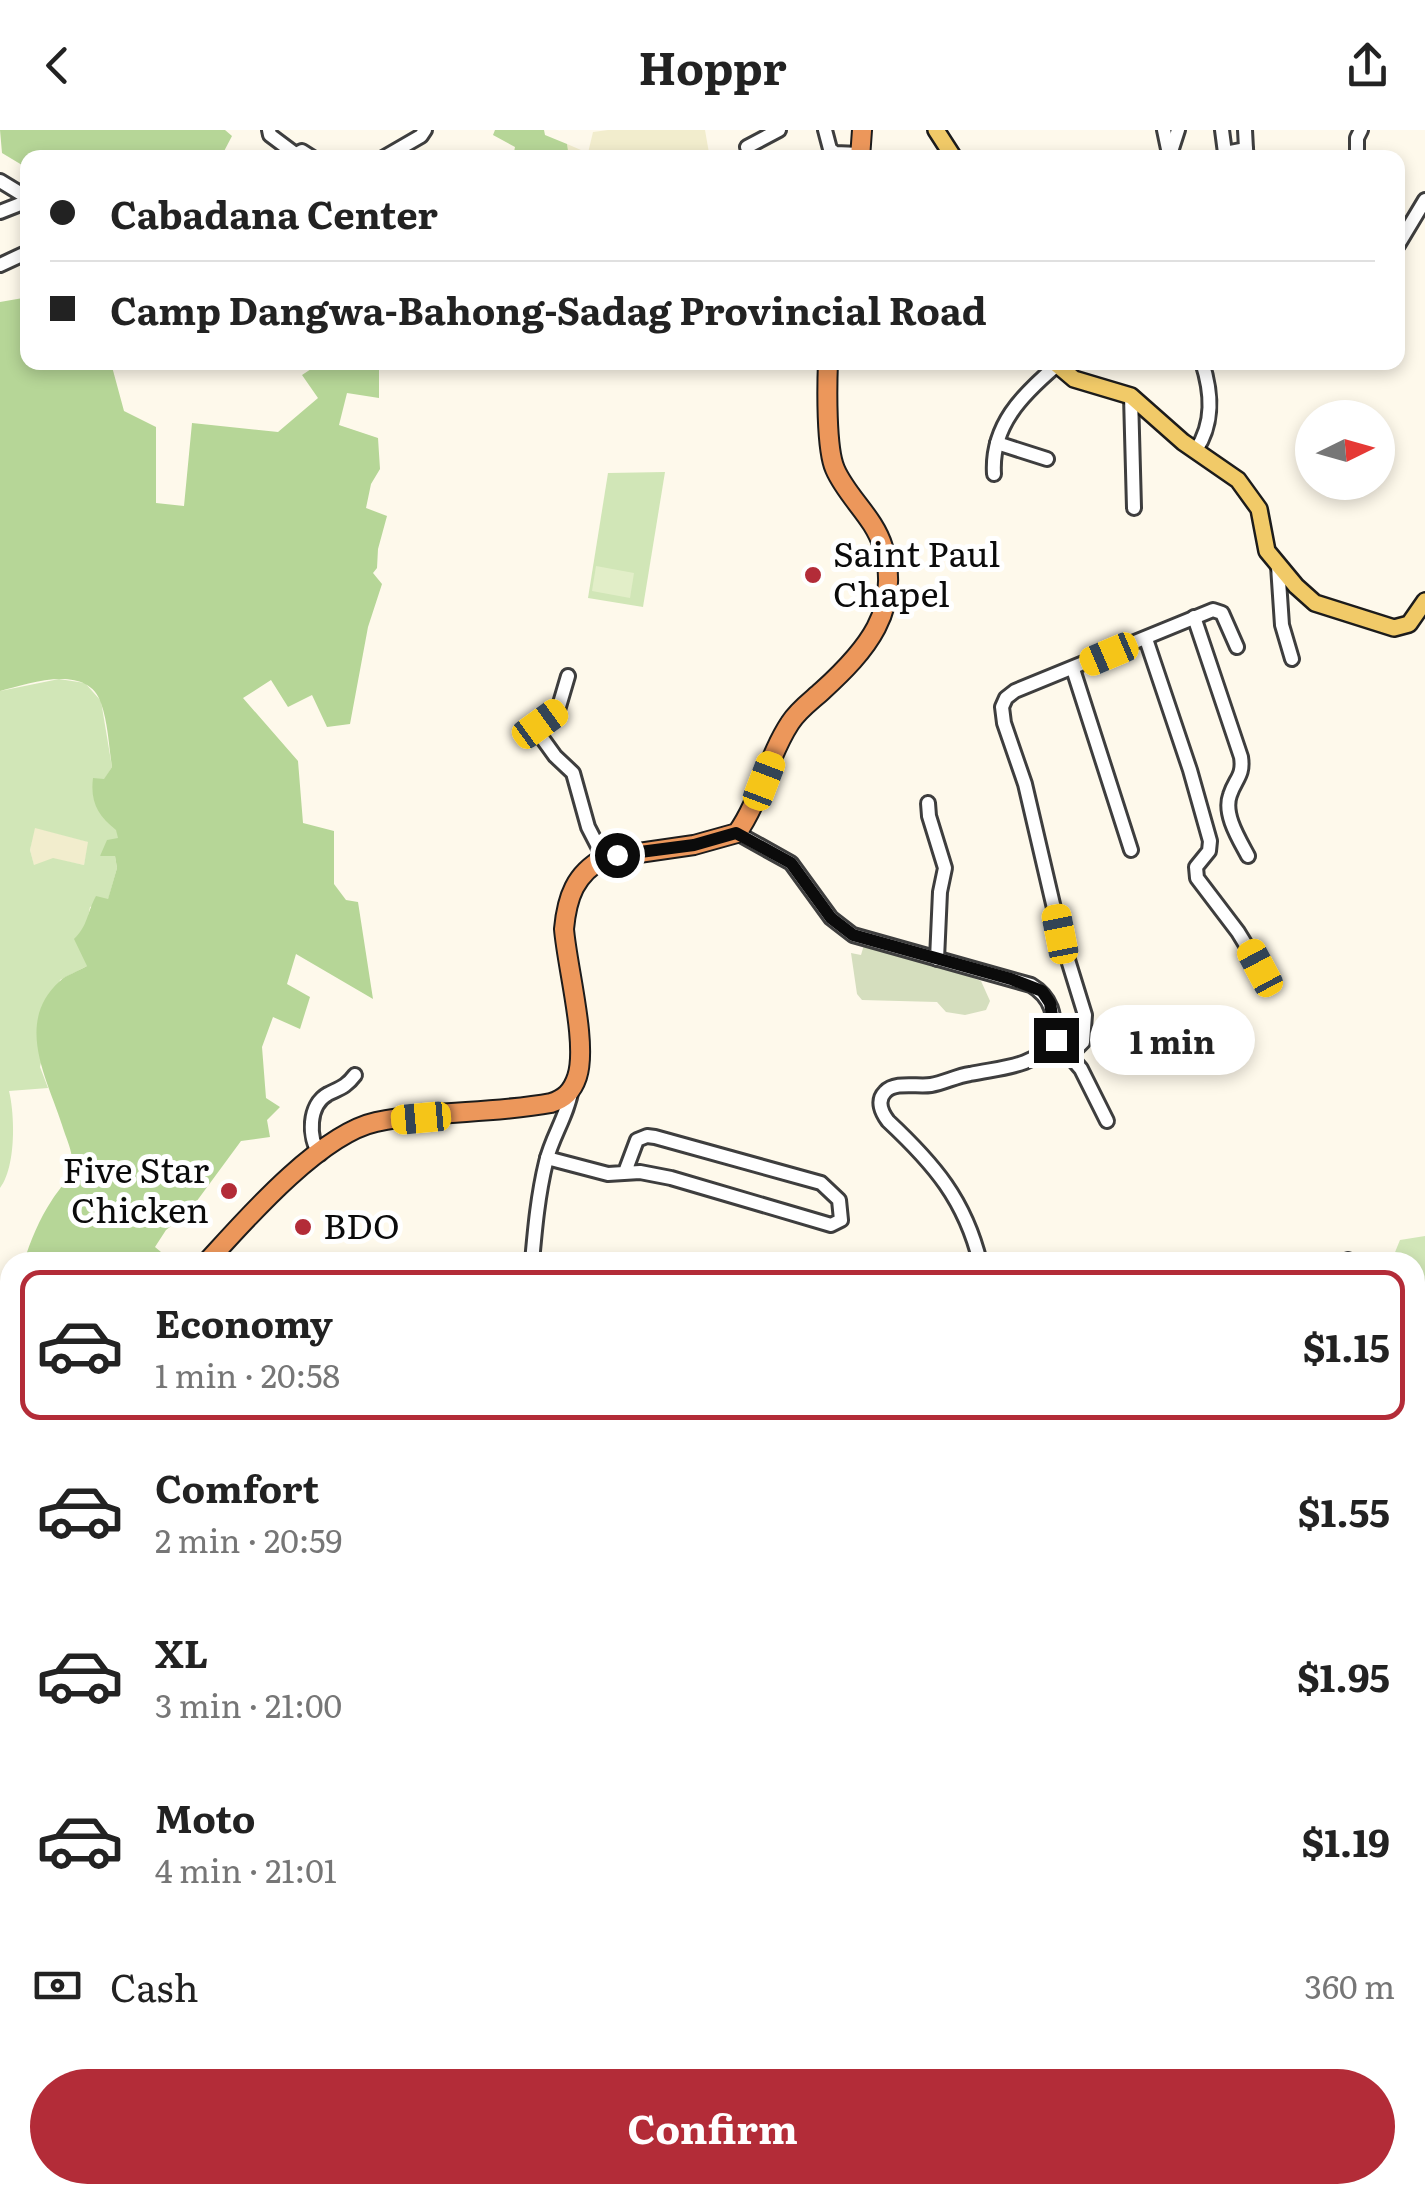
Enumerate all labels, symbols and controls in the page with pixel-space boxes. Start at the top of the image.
text: Hoppr [638,32,787,99]
icon: back [30,38,85,93]
icon: share [1340,38,1395,93]
text: Cabadana Center [110,184,438,241]
text: Camp Dangwa-Bahong-Sadag Provincial Road [110,280,987,337]
north arrow [1295,400,1395,500]
map controls [1295,400,1395,500]
place label: Saint Paul Chapel [833,526,1000,618]
marker: Saint Paul Chapel [802,564,824,586]
car [1076,628,1142,680]
car [507,694,573,754]
car [739,748,789,814]
route start [595,833,640,878]
car [1040,902,1080,966]
car [1233,934,1287,1002]
callout: 1 min [1091,1005,1256,1075]
text: 1 min [1130,1016,1215,1064]
route end [1034,1018,1079,1063]
car [390,1100,452,1136]
place label: Five Star Chicken [63,1142,209,1234]
marker: Five Star Chicken [218,1180,240,1202]
place label: BDO [323,1198,399,1250]
marker: BDO [292,1216,314,1238]
text: Economy [155,1293,333,1350]
icon: car [35,1300,125,1390]
text: $1.15 [1303,1317,1390,1374]
text: 1 min · 20:58 [155,1350,340,1398]
text: Comfort [155,1458,319,1515]
icon: car [35,1465,125,1555]
text: $1.55 [1298,1482,1390,1539]
text: 2 min · 20:59 [155,1515,342,1563]
text: XL [155,1623,208,1680]
icon: car [35,1630,125,1720]
text: $1.95 [1297,1647,1390,1704]
text: 3 min · 21:00 [155,1680,342,1728]
text: Moto [155,1788,255,1845]
icon: car [35,1795,125,1885]
text: $1.19 [1302,1812,1390,1869]
text: 4 min · 21:01 [155,1845,337,1893]
text: Cash [110,1957,199,2014]
icon: cash [30,1958,85,2013]
text: 360 m [1305,1961,1395,2009]
button: Confirm [30,2069,1395,2184]

